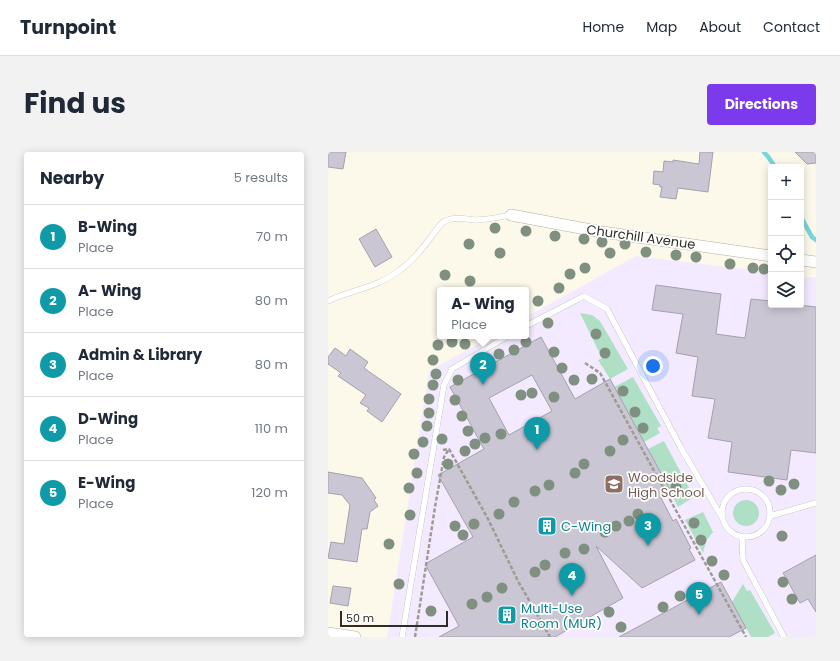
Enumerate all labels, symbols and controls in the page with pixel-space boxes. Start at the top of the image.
text: Turnpoint [20,14,116,41]
text: Home [582,17,624,37]
text: Map [646,17,677,37]
text: About [699,17,741,37]
text: Contact [763,17,820,37]
text: Find us [24,84,126,123]
button: Directions [707,84,816,125]
map controls [768,164,804,308]
button: + [768,164,804,200]
text: Nearby [40,166,104,190]
text: 5 results [234,168,288,187]
button: − [768,200,804,236]
text: B-Wing [78,216,137,237]
street label: Churchill Avenue [585,220,697,254]
text: 1 [51,227,55,246]
text: 70 m [256,227,288,246]
button: locate [768,236,804,272]
text: Place [78,238,113,257]
button: layers [768,272,804,308]
text: A- Wing [78,280,141,301]
popup [437,287,529,339]
text: 2 [49,291,57,310]
text: 80 m [255,291,288,310]
text: A- Wing [451,293,515,314]
text: Place [78,302,113,321]
text: Place [451,315,487,334]
text: Admin & Library [78,344,202,365]
pin: 2 [470,352,496,385]
text: 3 [49,355,57,374]
text: 80 m [255,355,288,374]
your location [643,356,663,376]
text: Place [78,366,113,385]
text: D-Wing [78,408,138,429]
pin: 1 [524,417,550,450]
text: 4 [49,419,57,438]
text: 110 m [255,419,288,438]
text: Place [78,430,113,449]
place label: Woodside High School [628,468,704,502]
text: E-Wing [78,472,135,493]
school or university icon: Woodside High School [603,473,625,495]
text: 5 [49,483,57,502]
text: 120 m [251,483,288,502]
text: Place [78,494,113,513]
pin: 3 [635,513,661,546]
building icon: C-Wing [536,515,558,537]
place label: C-Wing [561,517,611,536]
pin: 4 [559,563,585,596]
pin: 5 [686,582,712,615]
place label: Multi-Use Room (MUR) [521,599,602,633]
building icon: Multi-Use Room (MUR) [496,604,518,626]
scale bar [340,609,448,628]
text: 50 m [346,610,374,626]

